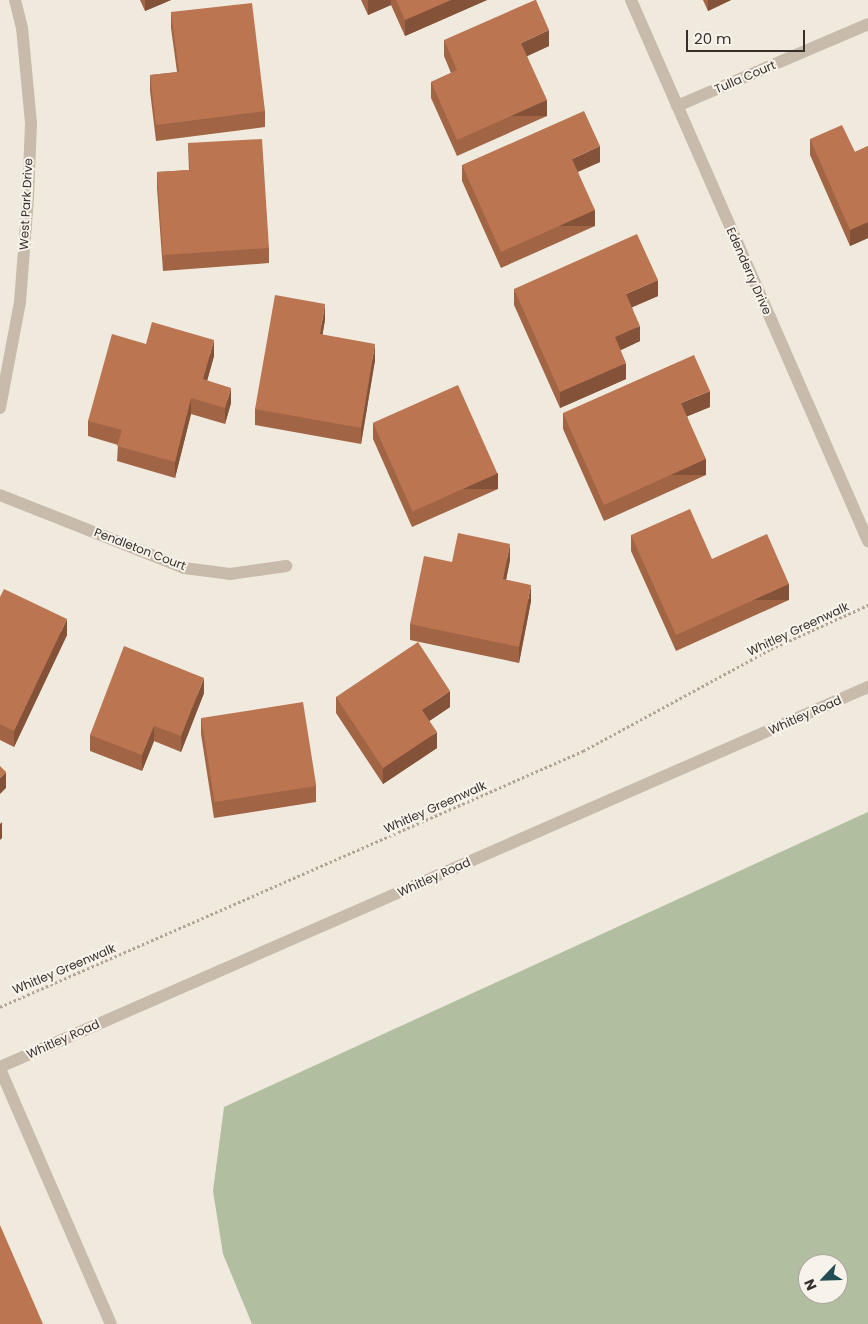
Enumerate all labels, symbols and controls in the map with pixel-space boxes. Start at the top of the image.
scale bar [688,20,807,52]
text: 20 m [694,28,732,49]
street label: Tulla Court [712,58,778,96]
street label: West Park Drive [16,158,36,250]
street label: Edenderry Drive [723,225,775,317]
street label: Pendleton Court [92,525,188,573]
street label: Whitley Greenwalk [745,599,851,659]
street label: Whitley Road [766,693,844,737]
street label: Whitley Greenwalk [382,778,488,836]
street label: Whitley Road [395,855,473,899]
street label: Whitley Greenwalk [10,941,118,997]
street label: Whitley Road [24,1017,102,1061]
north arrow [798,1254,848,1304]
text: N [799,1276,821,1294]

